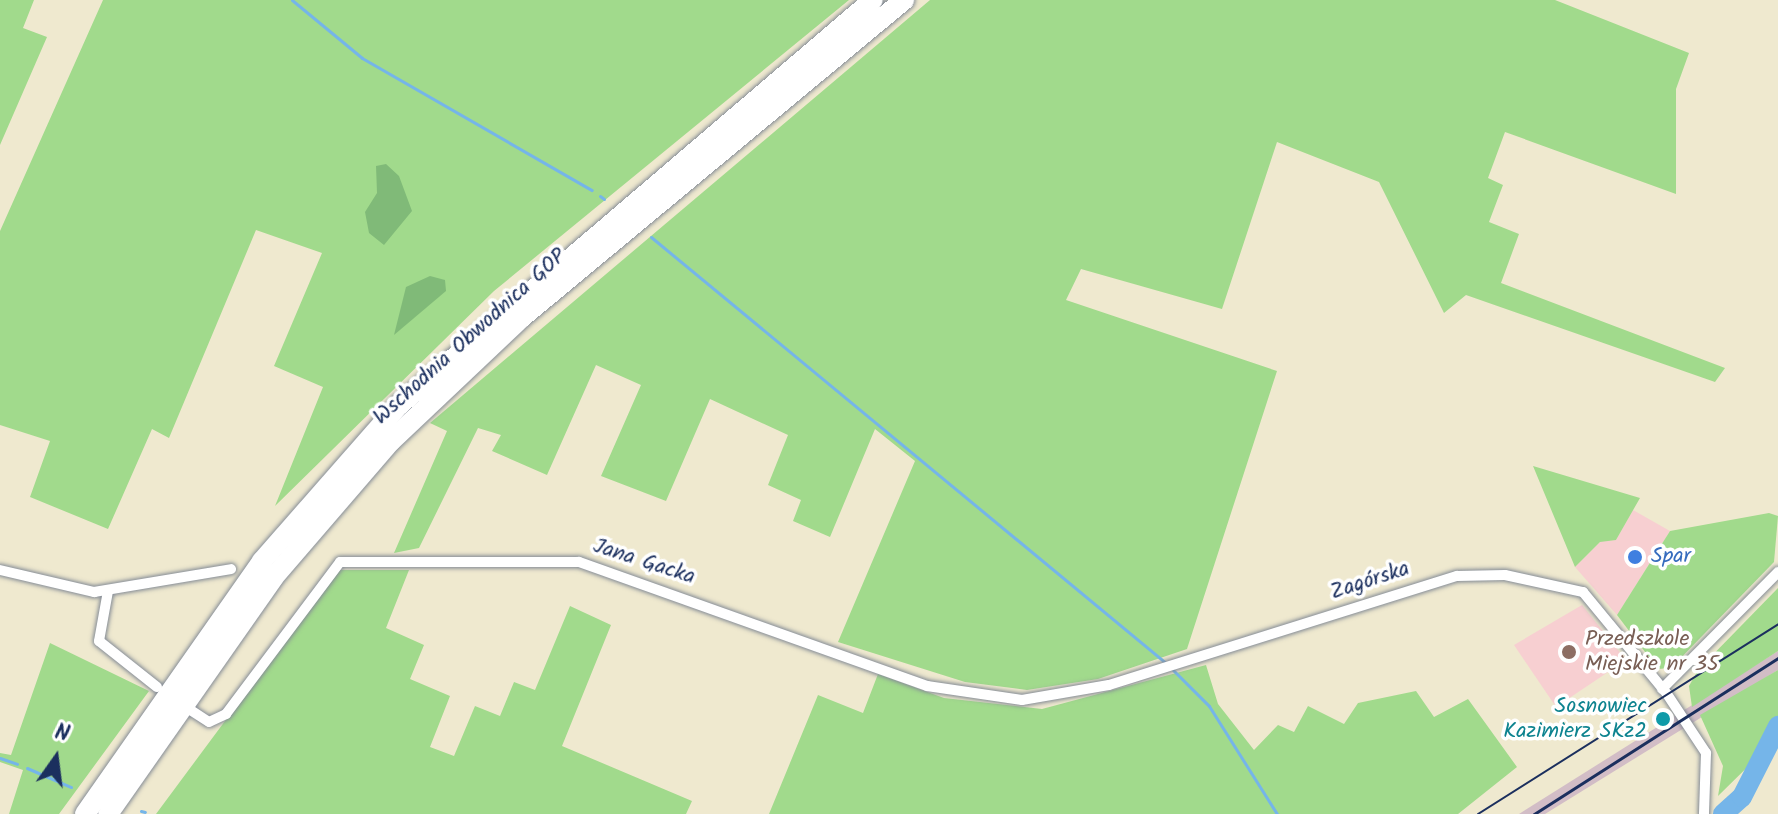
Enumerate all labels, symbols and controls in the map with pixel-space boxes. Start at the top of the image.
street label: Wschodnia Obwodnica GOP [368,243,572,431]
street label: Jana Gacka [590,533,698,591]
place label: Spar [1651,544,1691,570]
marker: Spar [1626,548,1644,566]
street label: Zagórska [1327,556,1413,606]
place label: Przedszkole Miejskie nr 35 [1585,626,1719,678]
marker: Przedszkole Miejskie nr 35 [1560,643,1578,661]
place label: Sosnowiec Kazimierz SKz2 [1503,693,1647,744]
marker: Sosnowiec Kazimierz SKz2 [1654,710,1672,728]
text: N [51,716,73,753]
north arrow [16,718,96,798]

